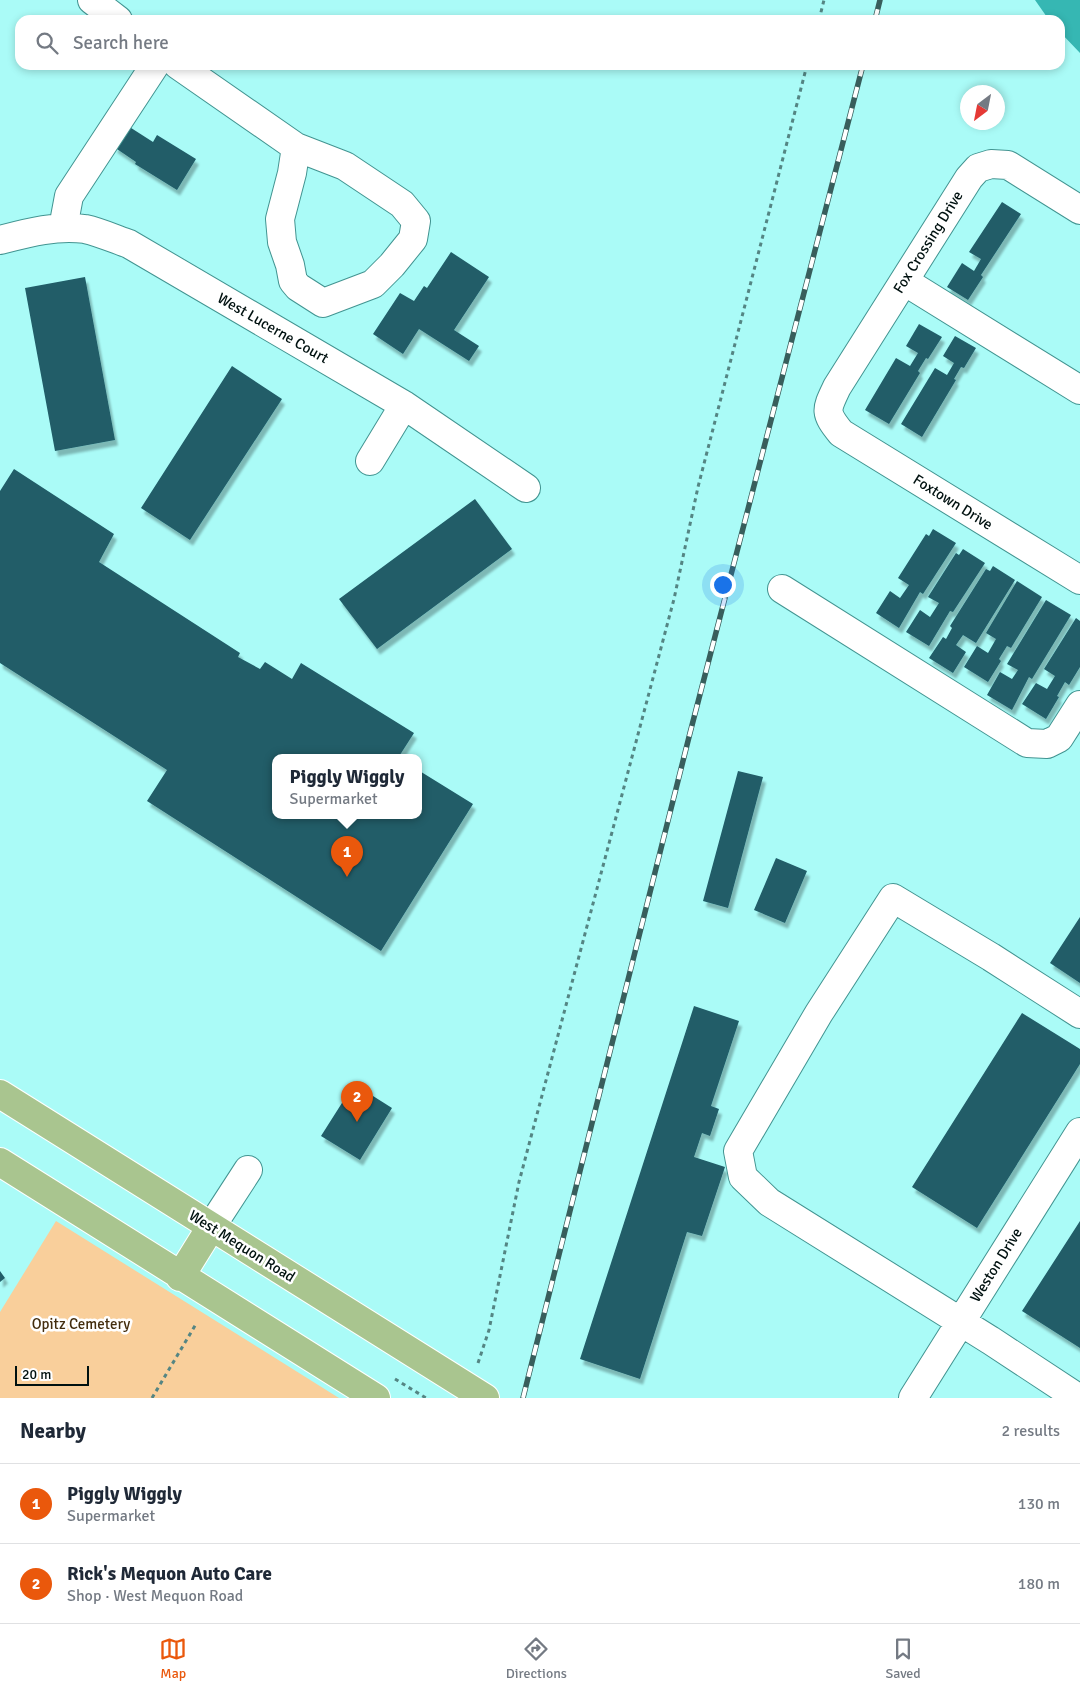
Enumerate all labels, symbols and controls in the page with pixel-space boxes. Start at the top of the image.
search box [15,15,1065,70]
icon: search [33,29,61,57]
text: Search here [73,31,169,55]
north arrow [960,85,1005,130]
street label: Fox Crossing Drive [889,187,967,297]
street label: West Lucerne Court [214,289,332,367]
street label: Foxtown Drive [910,470,996,534]
your location [710,572,736,598]
popup [272,754,422,819]
text: Piggly Wiggly [290,765,404,789]
text: Supermarket [290,789,378,809]
pin: 1 [331,836,363,877]
pin: 2 [341,1081,373,1122]
street label: West Mequon Road [186,1206,298,1286]
street label: Weston Drive [966,1225,1026,1305]
park label: Opitz Cemetery [32,1315,130,1333]
scale bar [15,1363,89,1386]
text: 20 m [22,1366,51,1383]
text: Nearby [20,1418,86,1444]
text: 2 results [1001,1421,1060,1441]
text: Piggly Wiggly [67,1482,182,1506]
text: 1 [32,1494,40,1514]
text: 130 m [1018,1494,1060,1514]
text: Supermarket [67,1506,155,1526]
text: Rick's Mequon Auto Care [67,1562,272,1586]
text: 2 [32,1574,40,1594]
text: 180 m [1018,1574,1060,1594]
text: Shop · West Mequon Road [67,1586,243,1606]
tab: Map [159,1635,187,1682]
tab: Directions [506,1635,567,1682]
tab: Saved [885,1635,921,1682]

